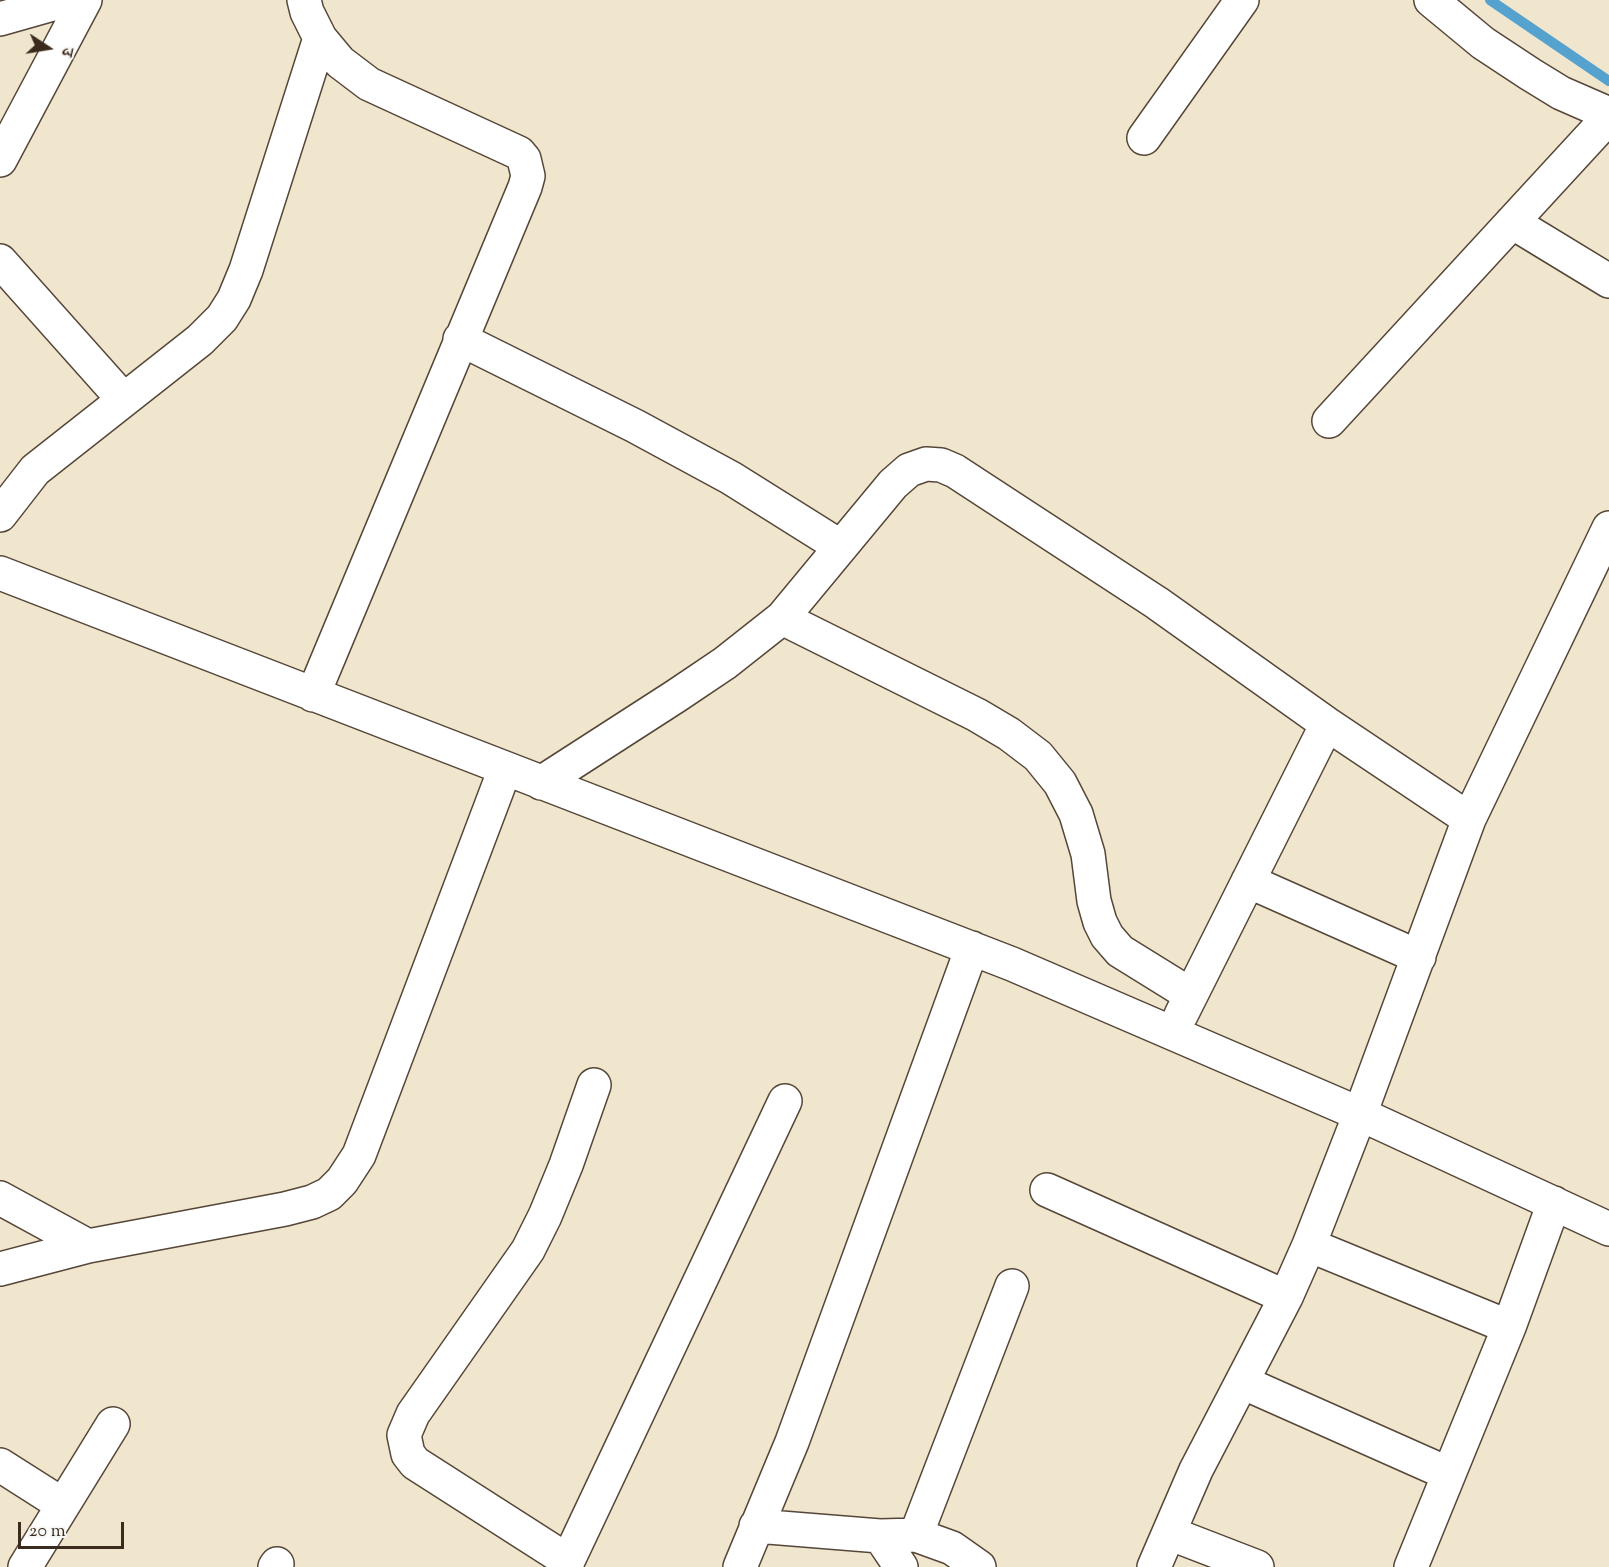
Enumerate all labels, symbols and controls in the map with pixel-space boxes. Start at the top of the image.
north arrow [18,18,78,78]
text: उ [54,45,78,58]
scale bar [21,1510,128,1548]
text: 20 m [29,1519,66,1545]

